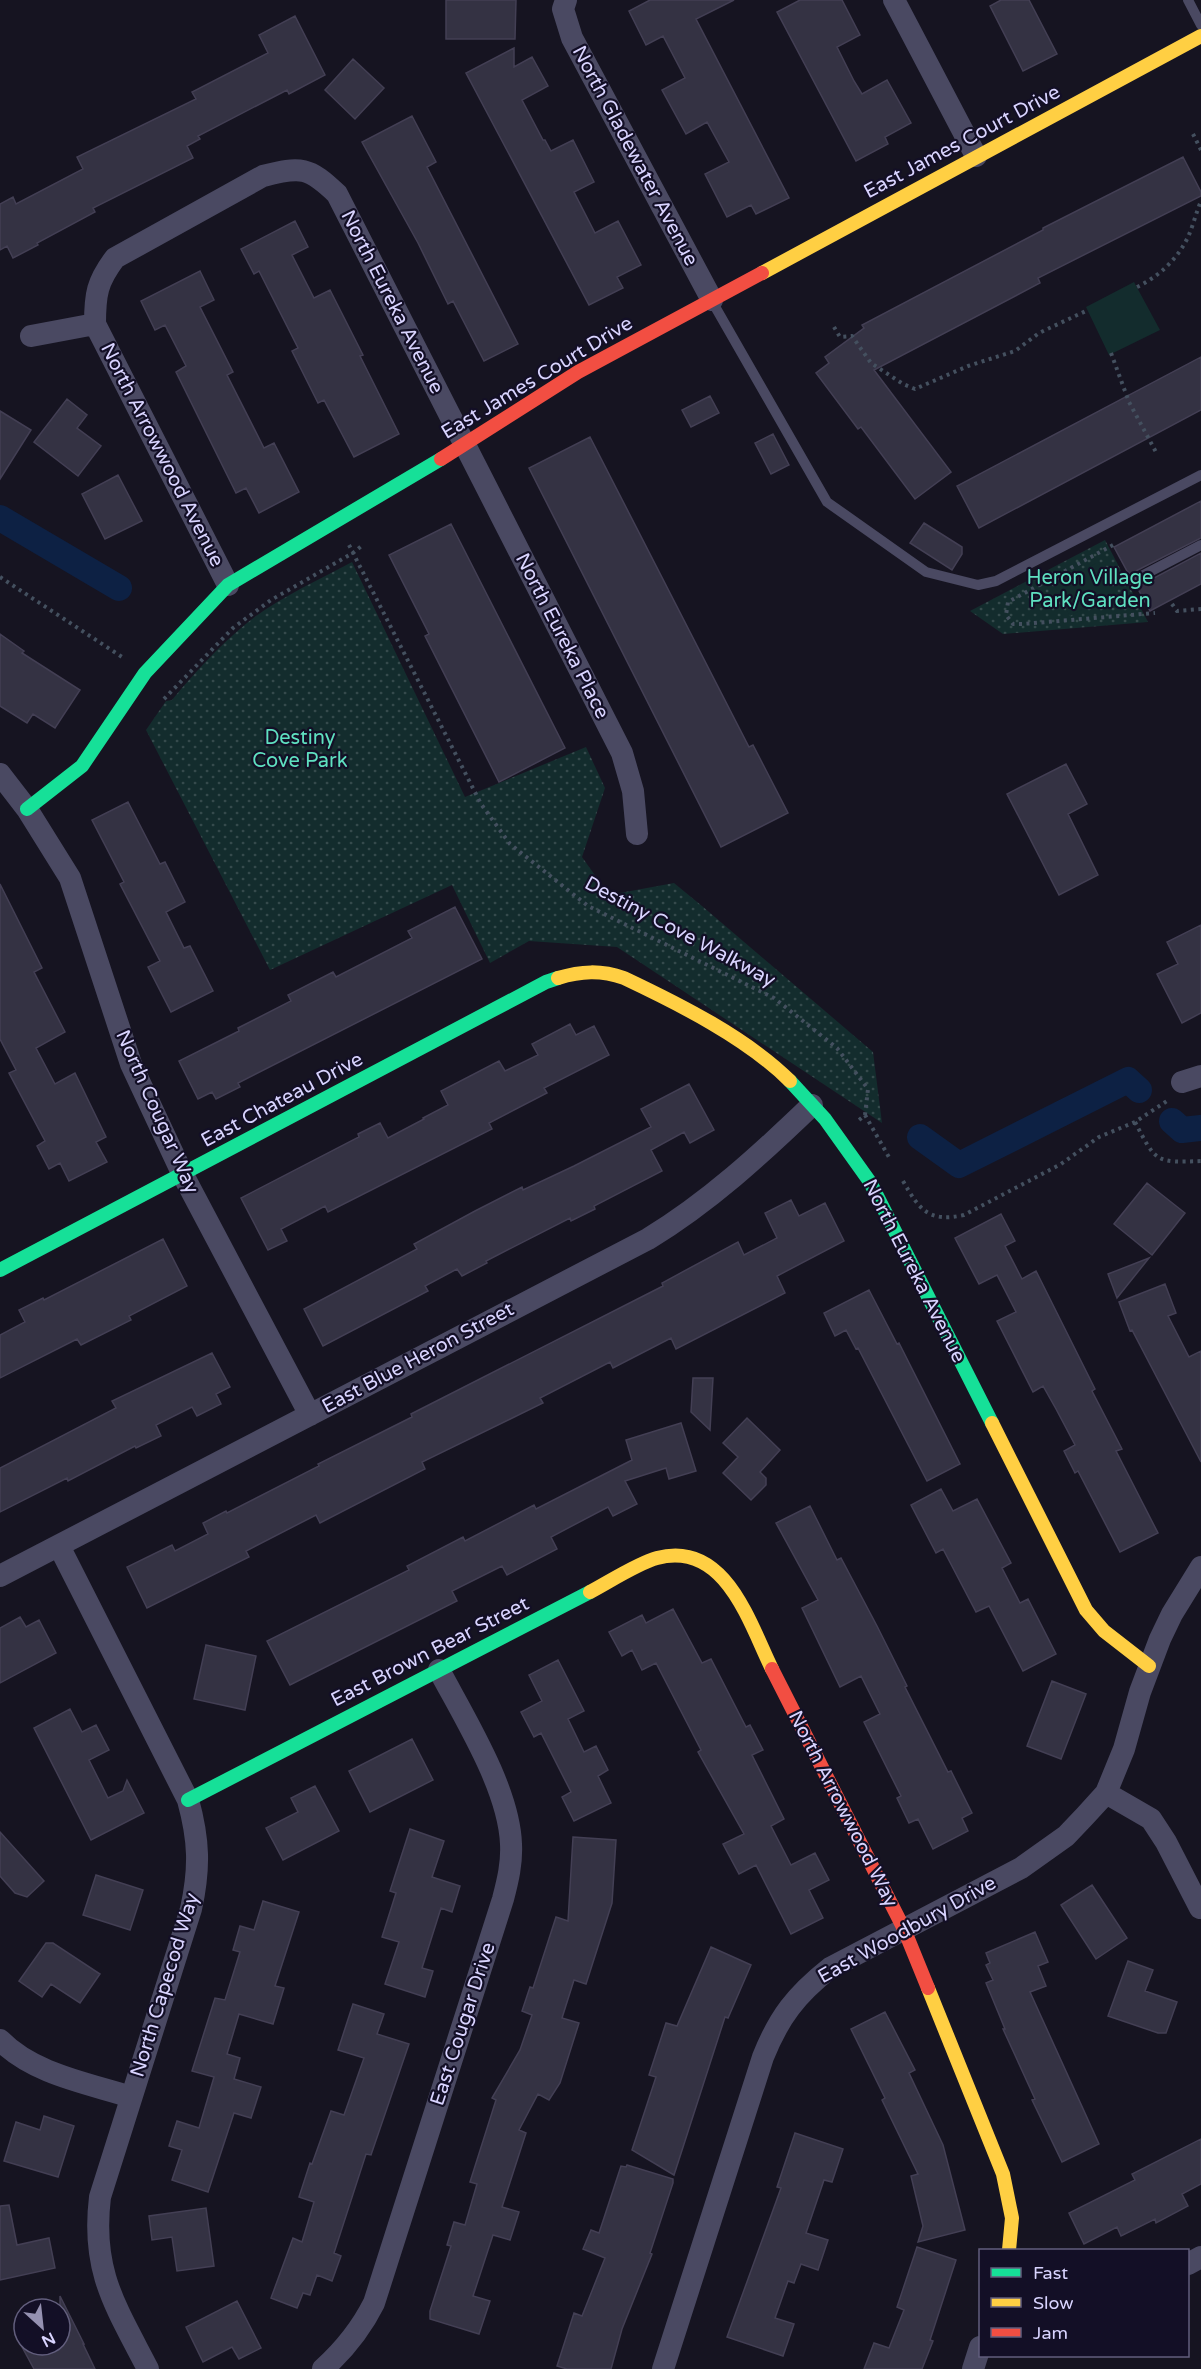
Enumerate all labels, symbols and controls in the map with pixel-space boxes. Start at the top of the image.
street label: North Gladewater Avenue [567,42,703,270]
street label: East James Court Drive [860,80,1064,204]
street label: North Eureka Avenue [335,206,449,398]
street label: East James Court Drive [437,311,637,445]
street label: North Arrowwood Avenue [95,339,229,571]
street label: North Eureka Place [510,549,614,723]
park label: Heron Village Park/Garden [1027,566,1153,613]
park label: Destiny Cove Park [252,726,348,773]
street label: Destiny Cove Walkway [580,871,780,993]
street label: North Cougar Way [110,1027,204,1198]
street label: East Chateau Drive [197,1047,367,1153]
street label: North Eureka Avenue [857,1175,971,1367]
street label: East Blue Heron Street [318,1297,518,1419]
street label: East Brown Bear Street [327,1591,533,1712]
street label: North Arrowwood Way [783,1707,903,1912]
street label: East Woodbury Drive [814,1871,1000,1989]
street label: North Capecod Way [126,1890,205,2080]
street label: East Cougar Drive [425,1939,501,2109]
legend [979,2249,1189,2357]
text: Fast [1033,2262,1068,2284]
text: Slow [1033,2292,1074,2314]
north arrow [12,2297,72,2357]
text: Jam [1033,2322,1068,2344]
text: N [38,2328,59,2351]

